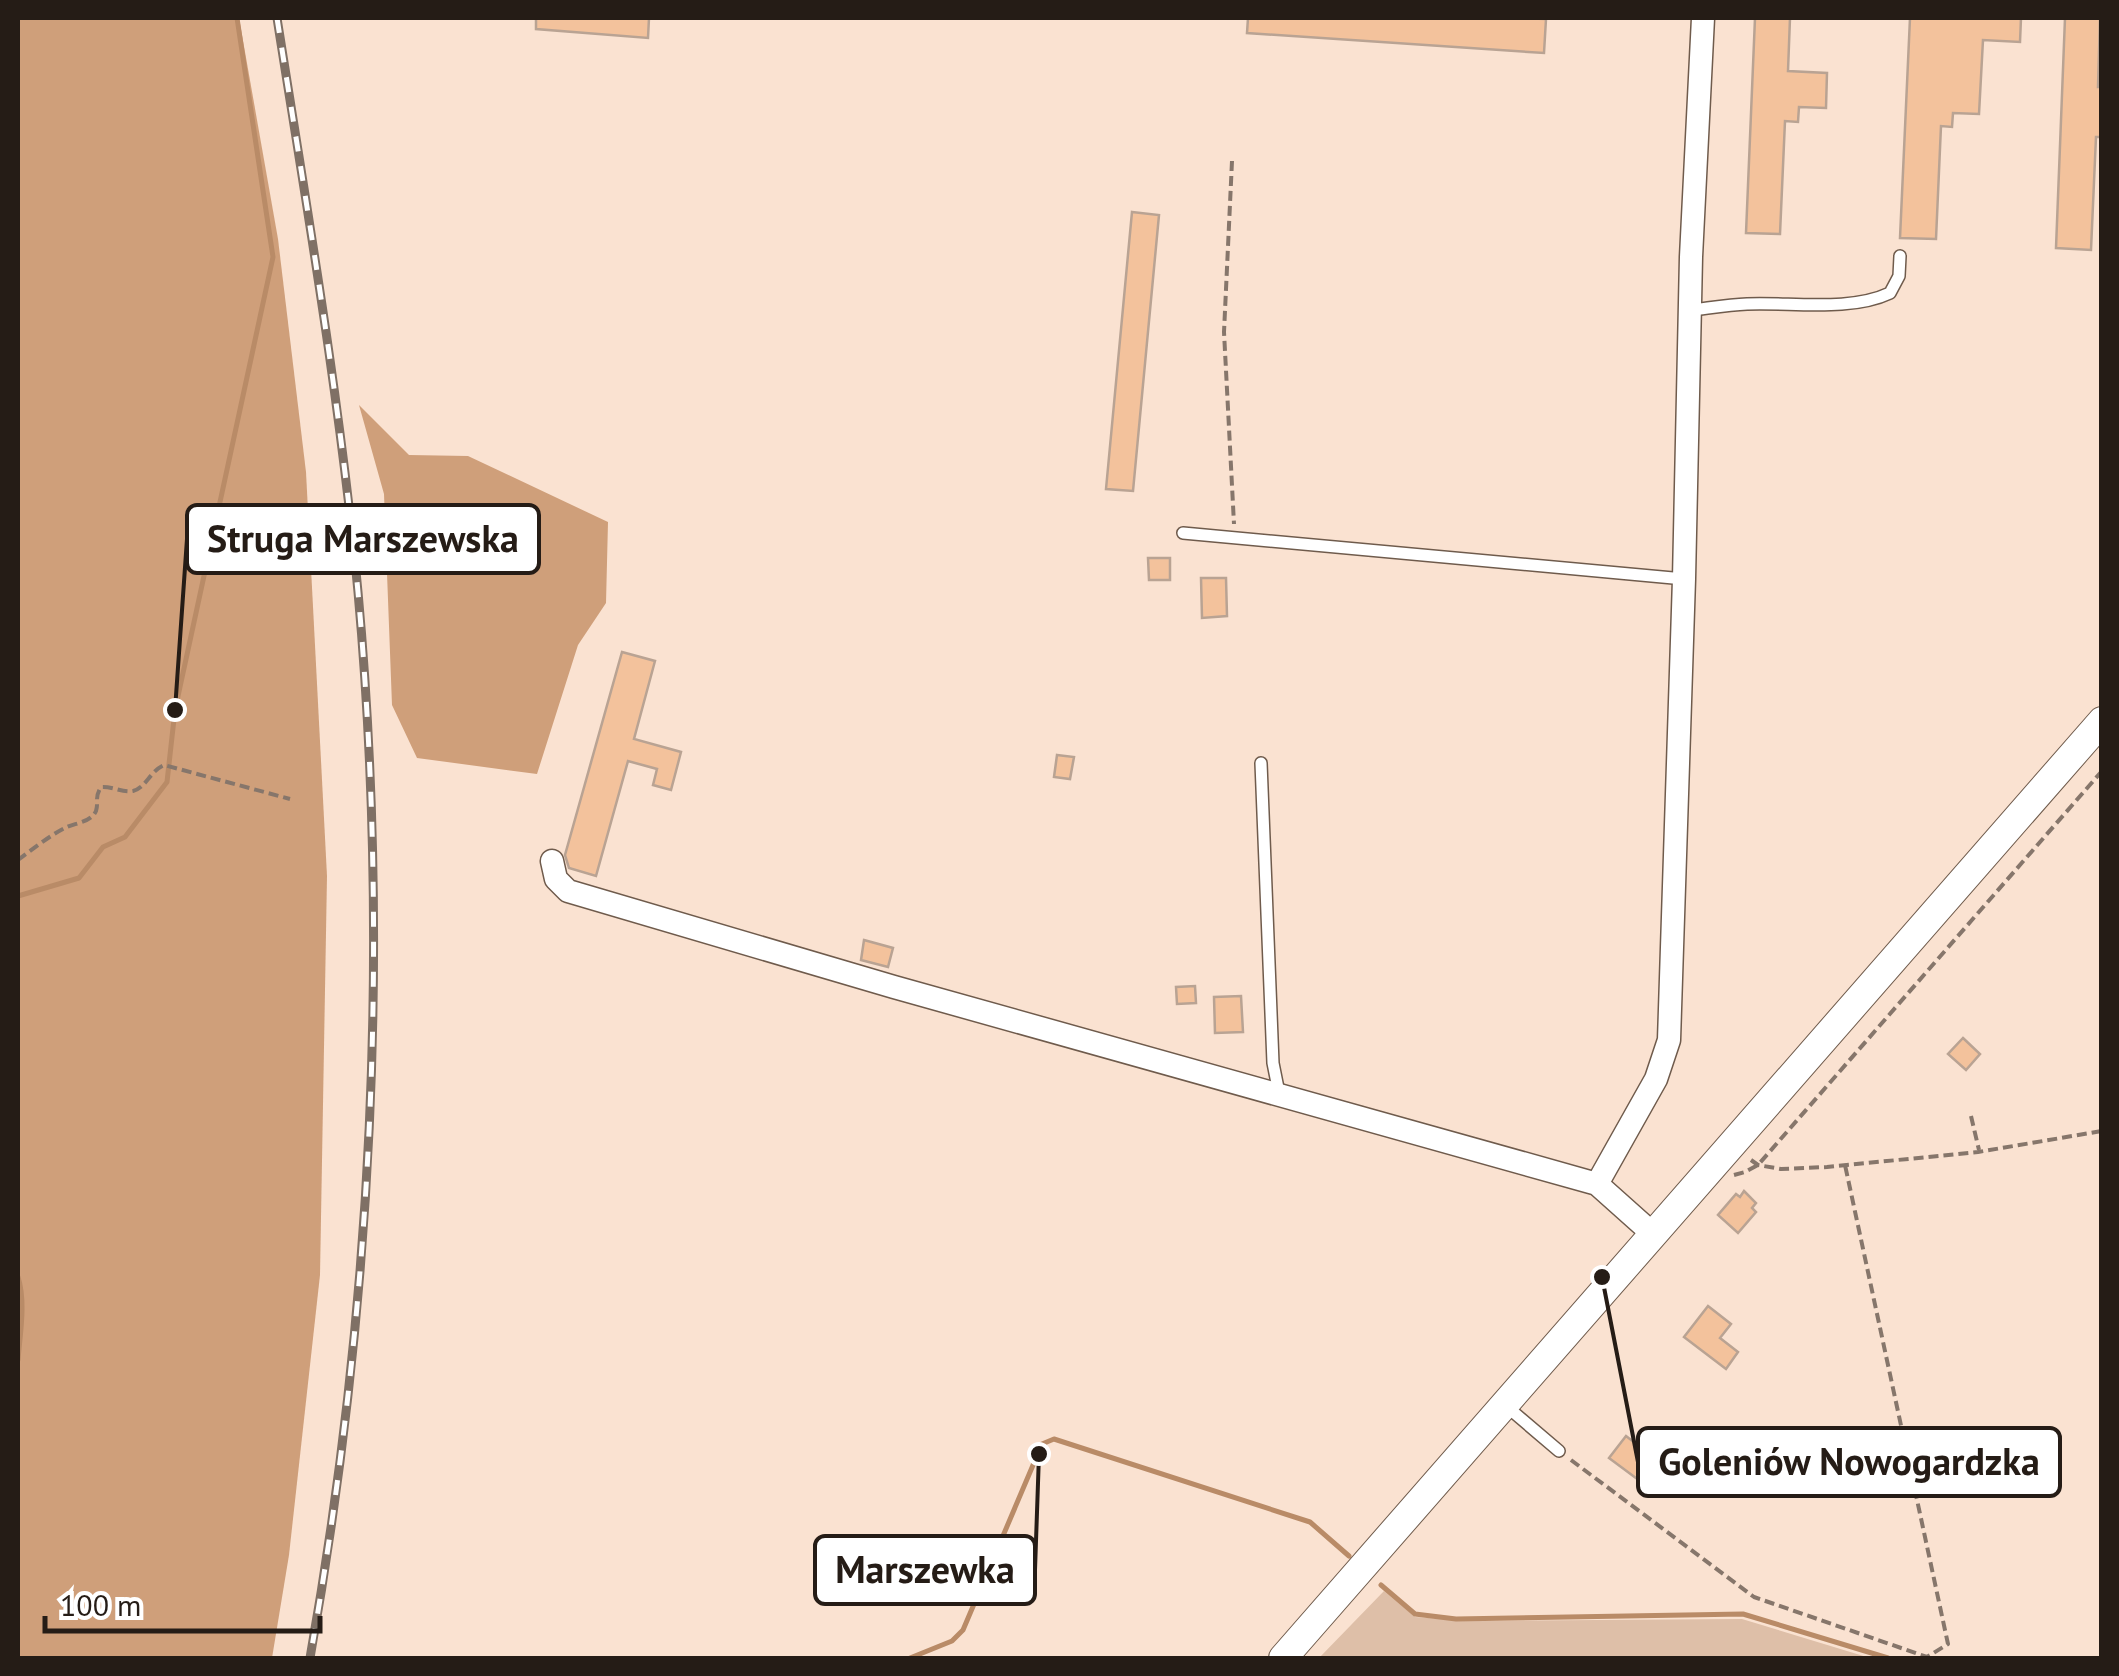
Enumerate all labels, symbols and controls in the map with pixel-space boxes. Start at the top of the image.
callout: Struga Marszewska [187,505,539,573]
text: Struga Marszewska [207,513,519,562]
callout: Goleniów Nowogardzka [1638,1428,2060,1496]
text: Goleniów Nowogardzka [1658,1436,2040,1485]
callout: Marszewka [815,1536,1035,1604]
text: Marszewka [835,1544,1015,1593]
scale bar [45,1571,320,1633]
text: 100 m [60,1585,141,1624]

